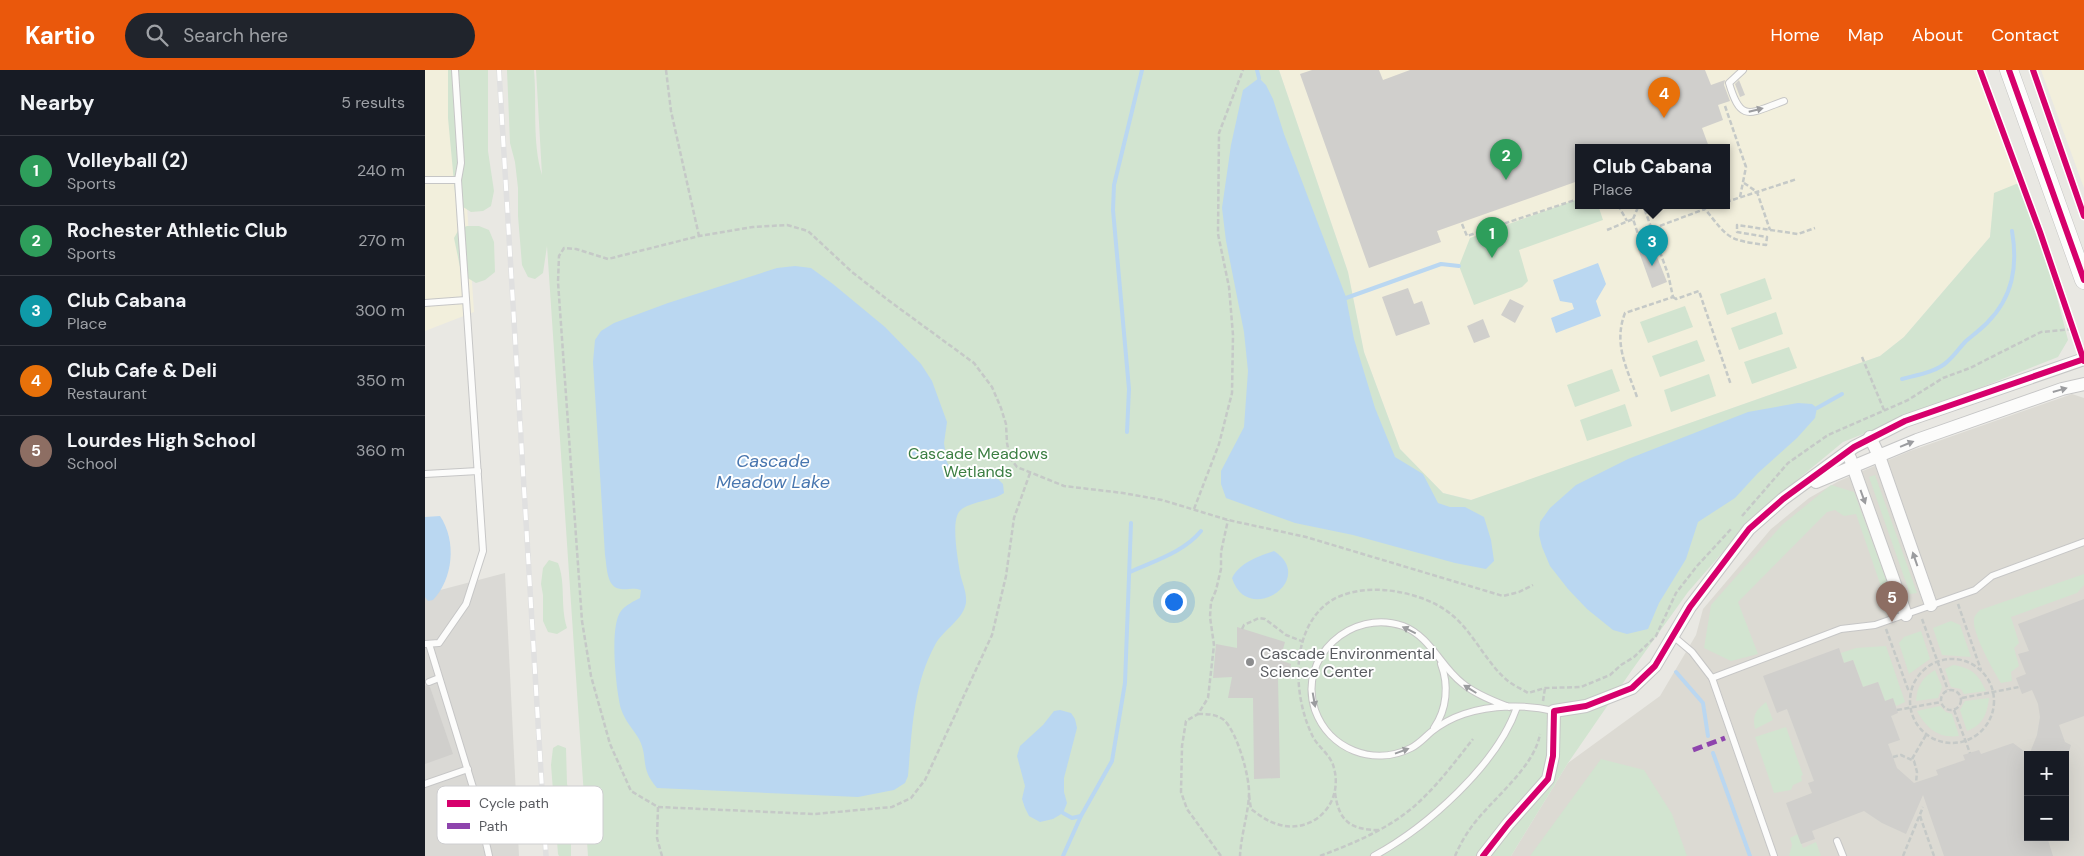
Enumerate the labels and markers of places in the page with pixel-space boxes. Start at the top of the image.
pin: 4 [1648,77,1680,118]
pin: 2 [1490,139,1522,180]
pin: 1 [1476,217,1508,258]
pin: 3 [1636,225,1668,266]
pin: 5 [1876,581,1908,622]
place label: Cascade Environmental Science Center [1260,643,1435,682]
marker: Cascade Environmental Science Center [1244,656,1256,668]

